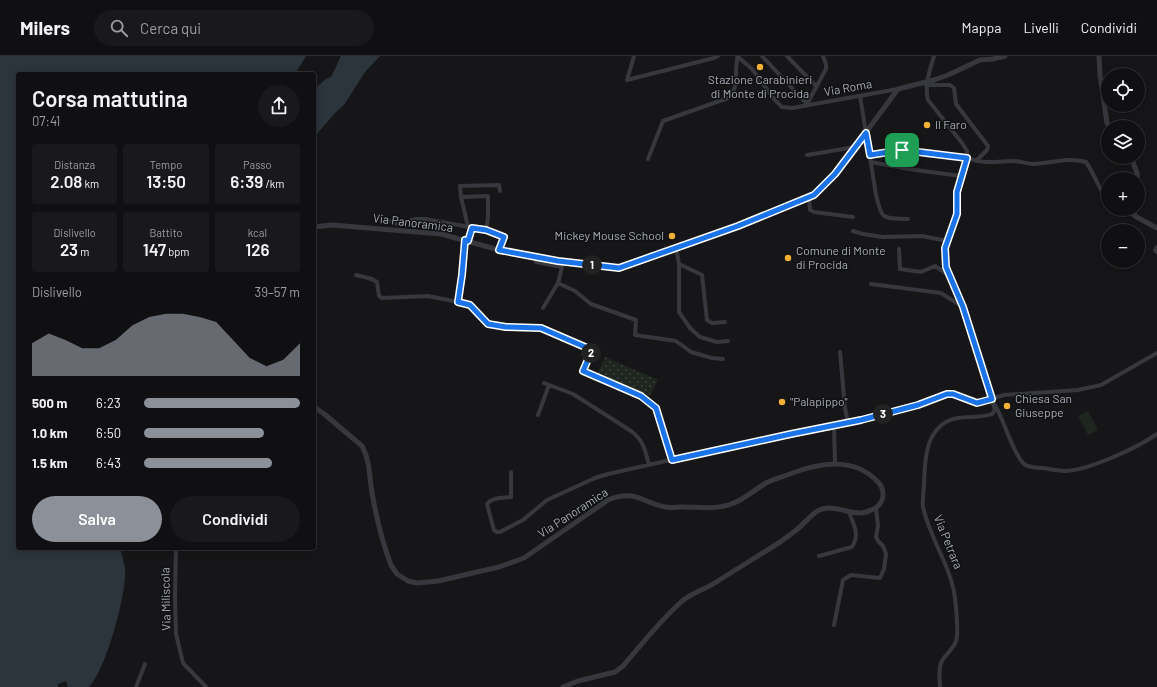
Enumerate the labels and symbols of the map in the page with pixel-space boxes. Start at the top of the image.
marker: Stazione Carabinieri di Monte di Procida [755,62,765,72]
place label: Stazione Carabinieri di Monte di Procida [708,72,812,100]
street label: Via Roma [823,76,873,98]
place label: Il Faro [935,117,967,131]
marker: Il Faro [922,120,932,130]
pin [885,133,919,167]
street label: Via Panoramica [372,210,454,234]
place label: Mickey Mouse School [555,228,664,242]
marker: Mickey Mouse School [667,231,677,241]
place label: Comune di Monte di Procida [796,243,886,271]
marker: Comune di Monte di Procida [783,253,793,263]
pin: 1 [582,255,602,275]
pin: 2 [581,343,601,363]
place label: Chiesa San Giuseppe [1015,391,1072,419]
place label: "Palapippo" [790,394,848,408]
marker: "Palapippo" [777,397,787,407]
marker: Chiesa San Giuseppe [1002,401,1012,411]
pin: 3 [873,404,893,424]
street label: Via Panoramica [535,484,610,540]
street label: Via Petrara [932,512,966,571]
street label: Via Miliscola [157,567,173,631]

